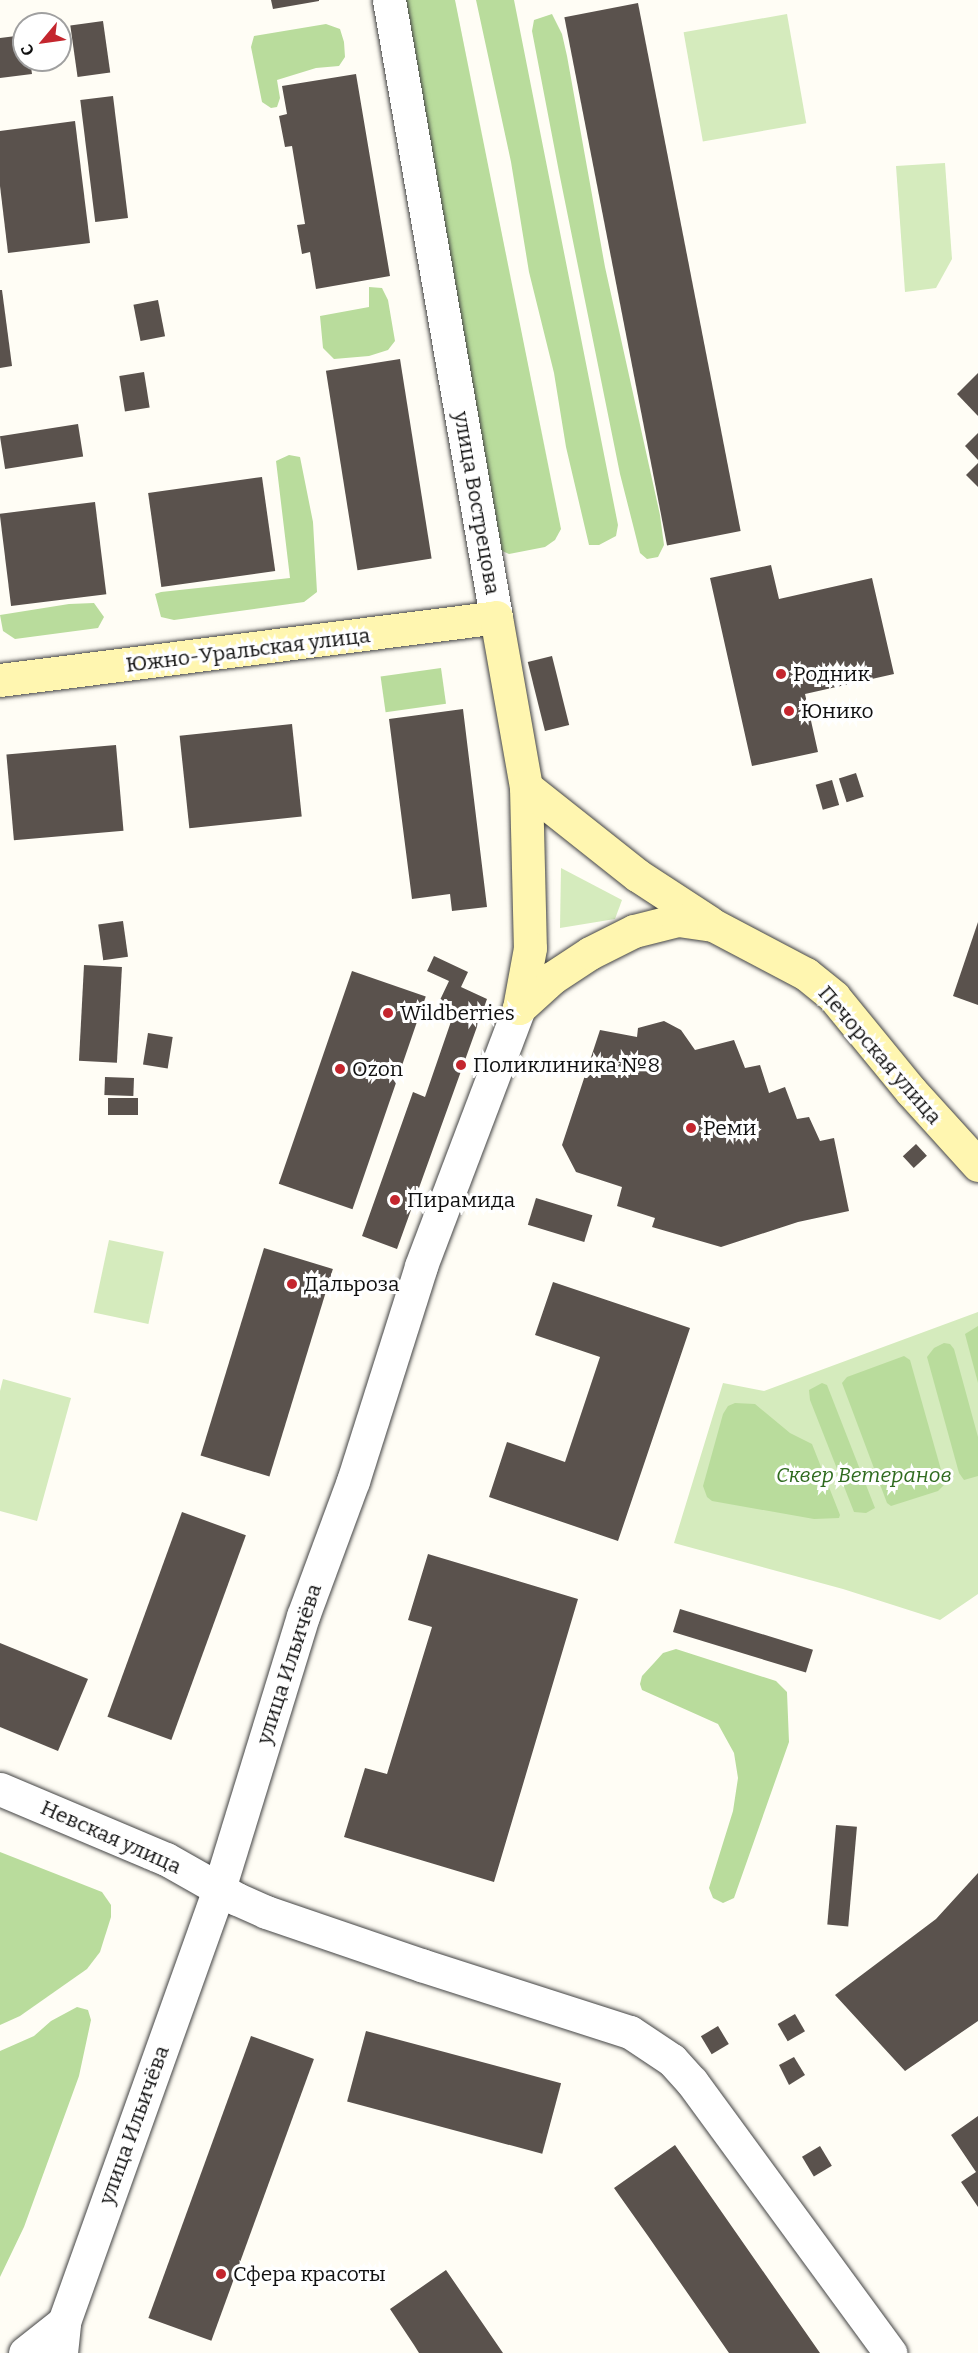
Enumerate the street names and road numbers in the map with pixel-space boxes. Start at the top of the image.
street label: улица Вострецова [448,409,506,597]
street label: Южно-Уральская улица [124,623,372,677]
street label: Печорская улица [813,981,947,1129]
street label: улица Ильичёва [251,1581,327,1747]
street label: Невская улица [37,1795,185,1879]
street label: улица Ильичёва [94,2042,174,2208]

